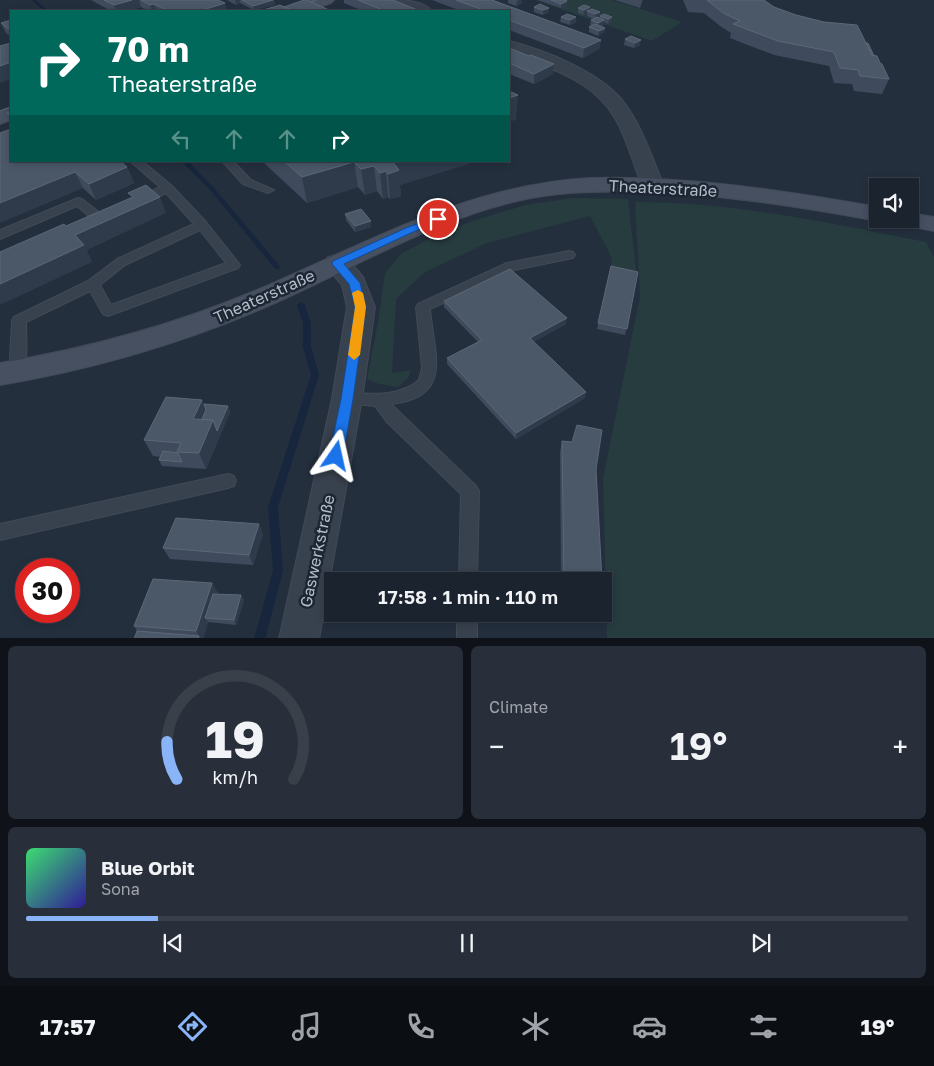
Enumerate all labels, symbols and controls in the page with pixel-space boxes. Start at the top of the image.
text: 70 m [108,28,189,70]
icon: right [25,30,90,95]
text: Theaterstraße [108,70,257,97]
icon: left [167,125,195,153]
icon: ahead [220,125,248,153]
icon: ahead [273,125,301,153]
icon: right [326,125,354,153]
street label: Theaterstraße [608,175,718,201]
map controls [869,178,919,228]
button: sound [869,178,919,228]
pin [417,198,459,240]
icon: arrive [424,205,452,233]
street label: Theaterstraße [210,265,318,327]
position arrow [309,429,361,481]
street label: Gaswerkstraße [295,493,339,609]
speed limit sign: 30 [15,558,80,623]
text: 17:58 · 1 min · 110 m [378,585,558,608]
text: Climate [489,697,548,717]
text: 19 [206,707,265,769]
text: 19° [670,723,727,768]
text: − [489,730,504,763]
text: + [893,730,908,763]
text: km/h [213,766,258,788]
text: Blue Orbit [101,856,195,879]
text: Sona [101,879,140,899]
icon: previous [159,929,187,957]
icon: pause [453,929,481,957]
icon: next [747,929,775,957]
icon: directions [175,1009,210,1044]
icon: music [289,1009,324,1044]
icon: phone [403,1009,438,1044]
icon: climate [518,1009,553,1044]
icon: car [632,1009,667,1044]
icon: filters [746,1009,781,1044]
text: 17:57 [40,1013,95,1040]
text: 19° [860,1013,894,1040]

